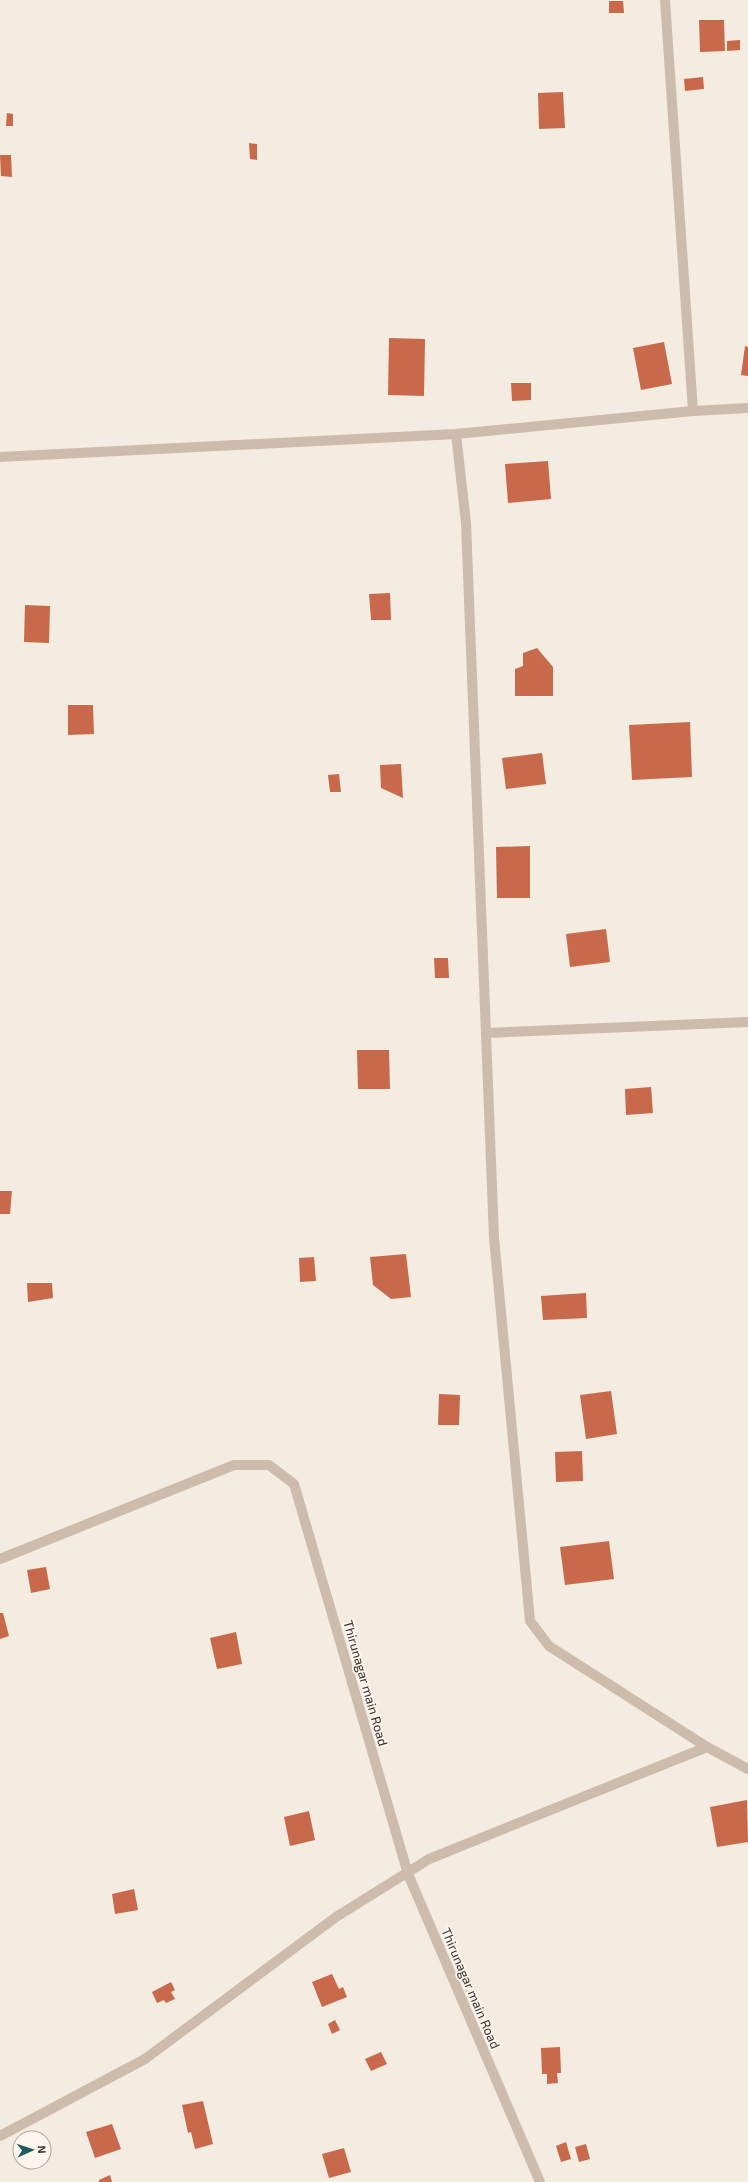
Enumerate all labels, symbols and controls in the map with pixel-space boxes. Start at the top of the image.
street label: Thirunagar main Road [340,1618,392,1748]
street label: Thirunagar main Road [438,1925,504,2051]
north arrow [12,2130,52,2170]
text: N [36,2145,49,2154]

